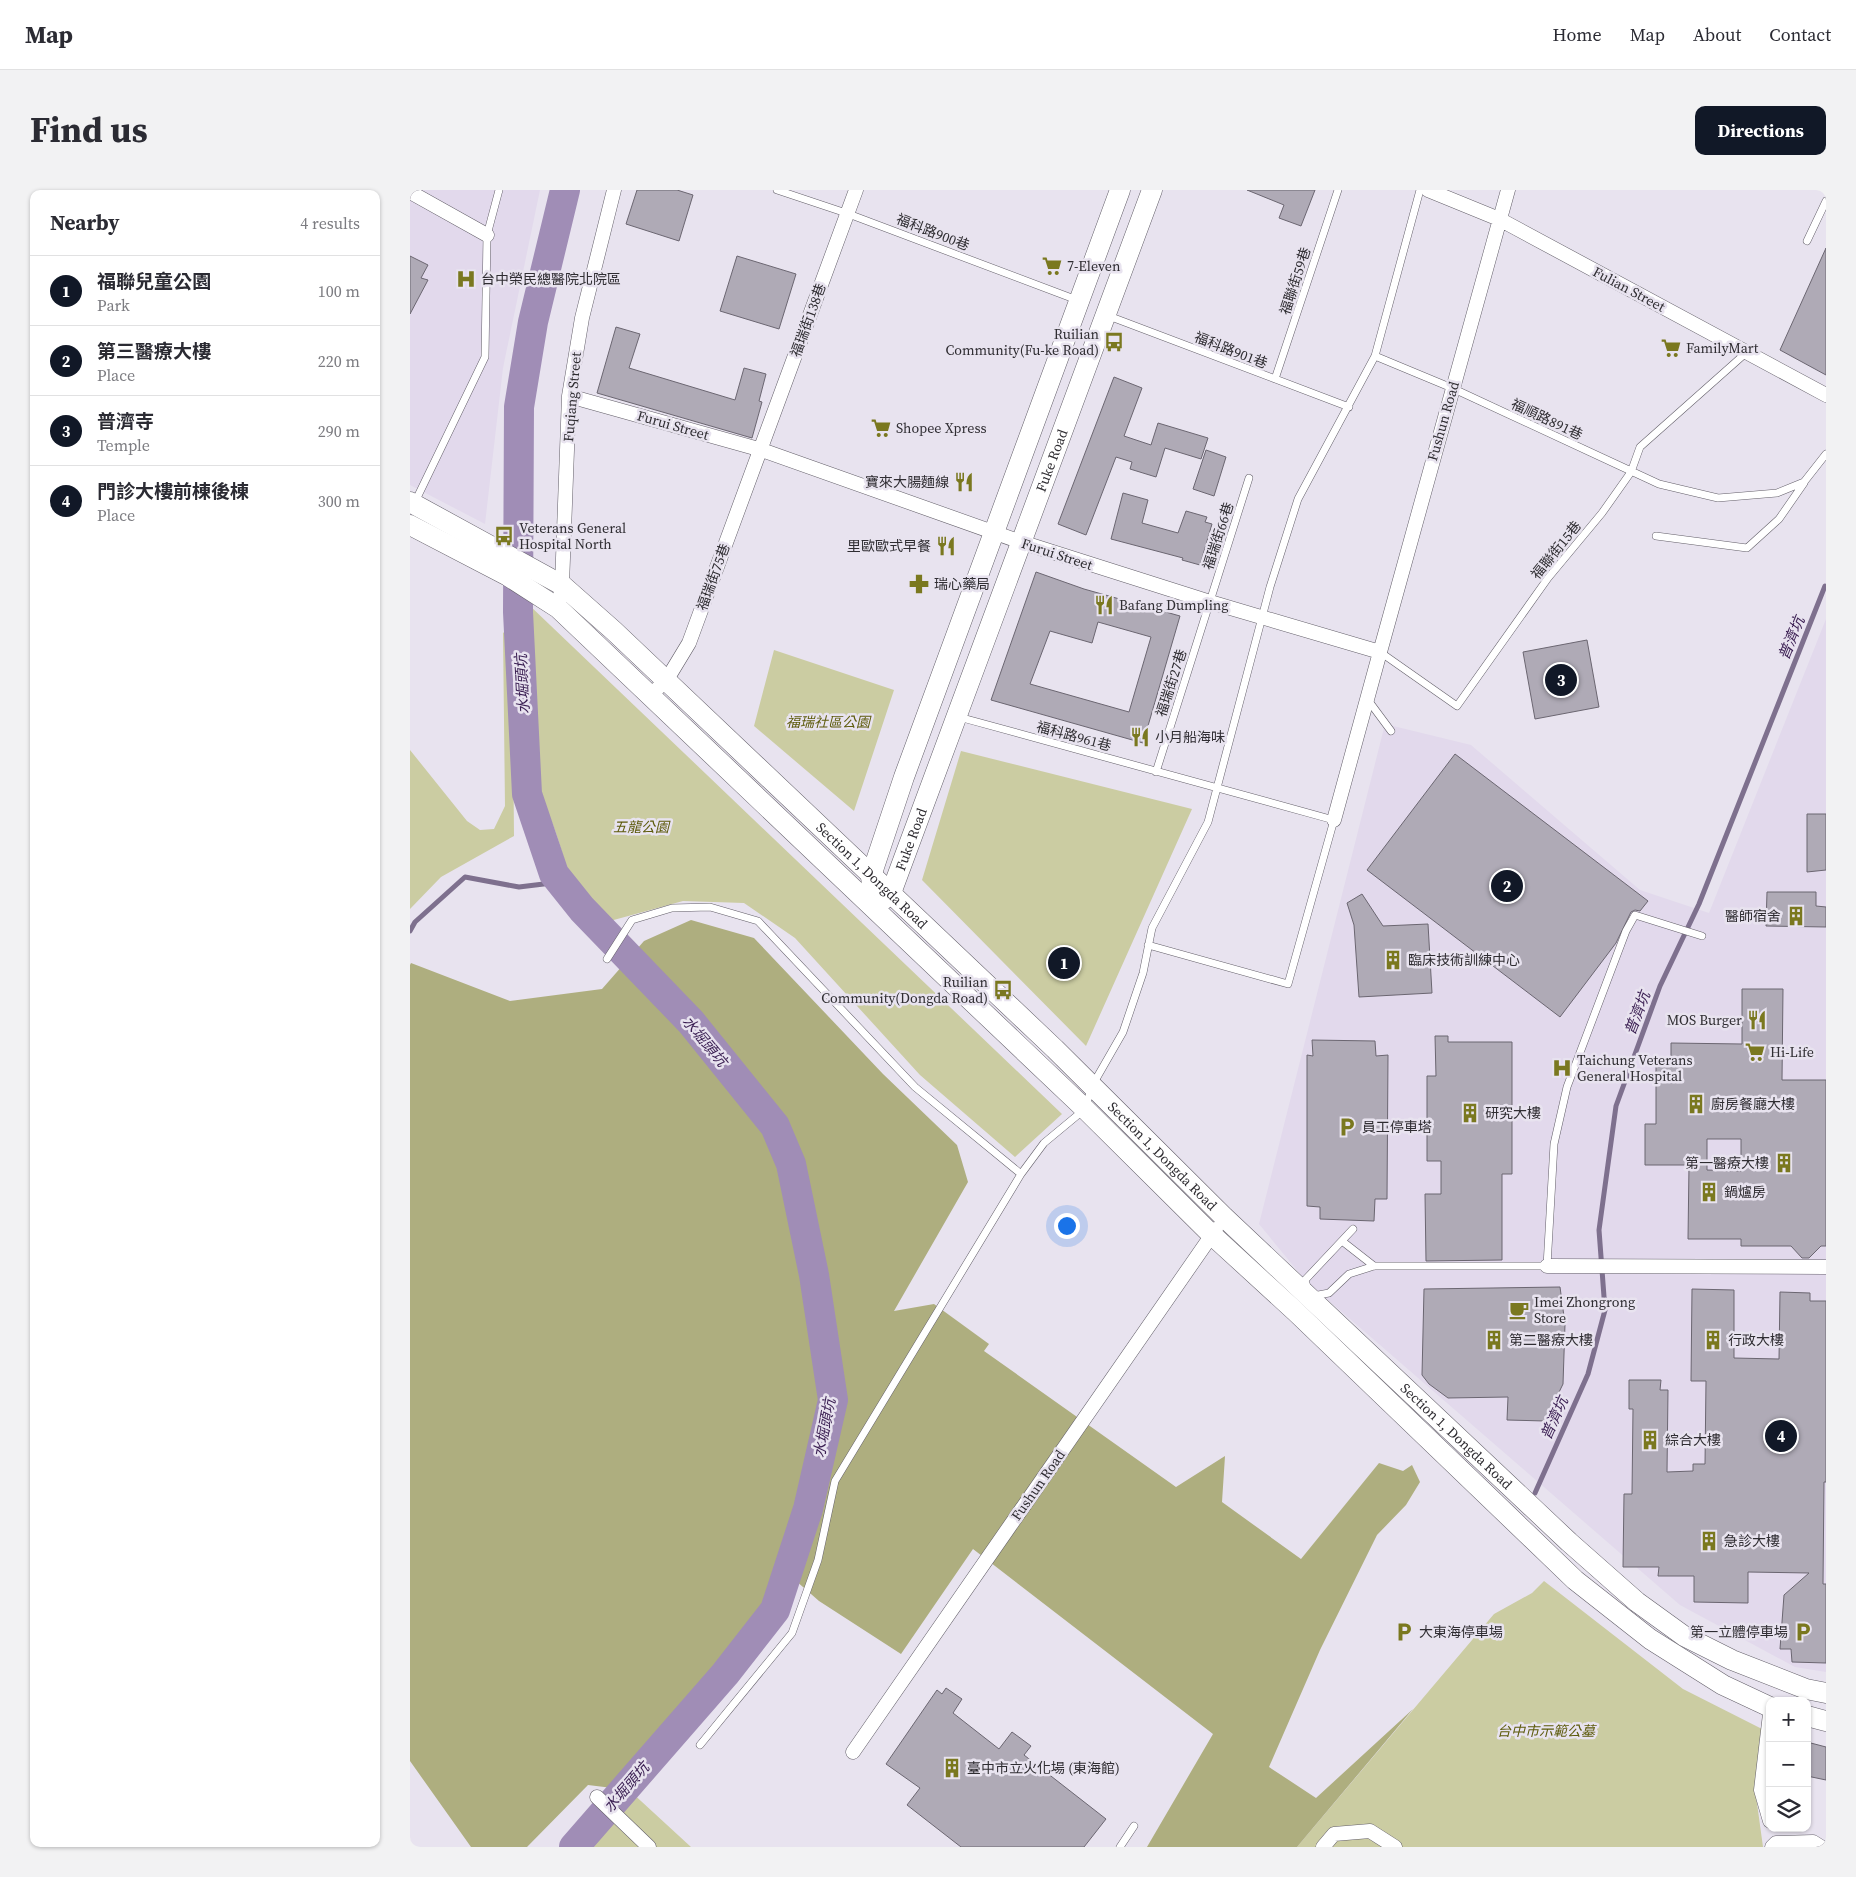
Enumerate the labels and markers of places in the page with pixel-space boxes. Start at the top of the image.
supermarket icon: 7-Eleven [1041,255,1063,277]
place label: 7-Eleven [1067,256,1121,276]
hospital icon: 台中榮民總醫院北院區 [455,268,477,290]
place label: 台中榮民總醫院北院區 [481,269,621,289]
place label: Ruilian Community(Fu-ke Road) [945,324,1100,360]
bus stop icon: Ruilian Community(Fu-ke Road) [1103,331,1125,353]
supermarket icon: FamilyMart [1660,337,1682,359]
place label: FamilyMart [1686,338,1759,358]
supermarket icon: Shopee Xpress [870,417,892,439]
place label: Shopee Xpress [896,418,987,438]
restaurant icon: 寶來大腸麵線 [953,471,975,493]
place label: 寶來大腸麵線 [865,472,949,492]
place label: Veterans General Hospital North [519,518,626,554]
bus stop icon: Veterans General Hospital North [493,525,515,547]
restaurant icon: 里歐歐式早餐 [935,535,957,557]
place label: 里歐歐式早餐 [847,536,931,556]
pharmacy icon: 瑞心藥局 [908,573,930,595]
place label: 瑞心藥局 [934,574,990,594]
restaurant icon: Bafang Dumpling [1093,594,1115,616]
place label: Bafang Dumpling [1119,595,1229,615]
pin: 3 [1545,661,1577,699]
restaurant icon: 小月船海味 [1129,726,1151,748]
place label: 小月船海味 [1155,727,1225,747]
pin: 2 [1491,867,1523,905]
building icon: 醫師宿舍 [1785,905,1807,927]
place label: 醫師宿舍 [1725,906,1781,926]
pin: 1 [1048,944,1080,982]
building icon: 臨床技術訓練中心 [1382,949,1404,971]
place label: 臨床技術訓練中心 [1408,950,1520,970]
place label: Ruilian Community(Dongda Road) [821,972,989,1008]
bus stop icon: Ruilian Community(Dongda Road) [992,979,1014,1001]
restaurant icon: MOS Burger [1746,1009,1768,1031]
place label: MOS Burger [1667,1010,1742,1030]
supermarket icon: Hi-Life [1744,1041,1766,1063]
place label: Hi-Life [1770,1042,1814,1062]
place label: Taichung Veterans General Hospital [1577,1050,1693,1086]
hospital icon: Taichung Veterans General Hospital [1551,1057,1573,1079]
building icon: 廚房餐廳大樓 [1685,1093,1707,1115]
place label: 廚房餐廳大樓 [1711,1094,1795,1114]
building icon: 研究大樓 [1459,1102,1481,1124]
place label: 研究大樓 [1485,1103,1541,1123]
parking icon: 員工停車塔 [1336,1116,1358,1138]
place label: 員工停車塔 [1362,1117,1432,1137]
building icon: 第一醫療大樓 [1773,1152,1795,1174]
place label: 第一醫療大樓 [1685,1153,1769,1173]
building icon: 鍋爐房 [1698,1181,1720,1203]
place label: 鍋爐房 [1724,1182,1766,1202]
place label: Imei Zhongrong Store [1534,1292,1635,1328]
cafe icon: Imei Zhongrong Store [1508,1299,1530,1321]
building icon: 第二醫療大樓 [1483,1329,1505,1351]
building icon: 行政大樓 [1702,1329,1724,1351]
place label: 第二醫療大樓 [1509,1330,1593,1350]
place label: 行政大樓 [1728,1330,1784,1350]
pin: 4 [1765,1417,1797,1455]
building icon: 綜合大樓 [1639,1429,1661,1451]
place label: 綜合大樓 [1665,1430,1721,1450]
building icon: 急診大樓 [1698,1530,1720,1552]
place label: 急診大樓 [1724,1531,1780,1551]
parking icon: 大東海停車場 [1393,1621,1415,1643]
parking icon: 第一立體停車場 [1792,1621,1814,1643]
place label: 大東海停車場 [1419,1622,1503,1642]
place label: 第一立體停車場 [1690,1622,1788,1642]
building icon: 臺中市立火化場 (東海館) [941,1757,963,1779]
place label: 臺中市立火化場 (東海館) [967,1758,1120,1778]

